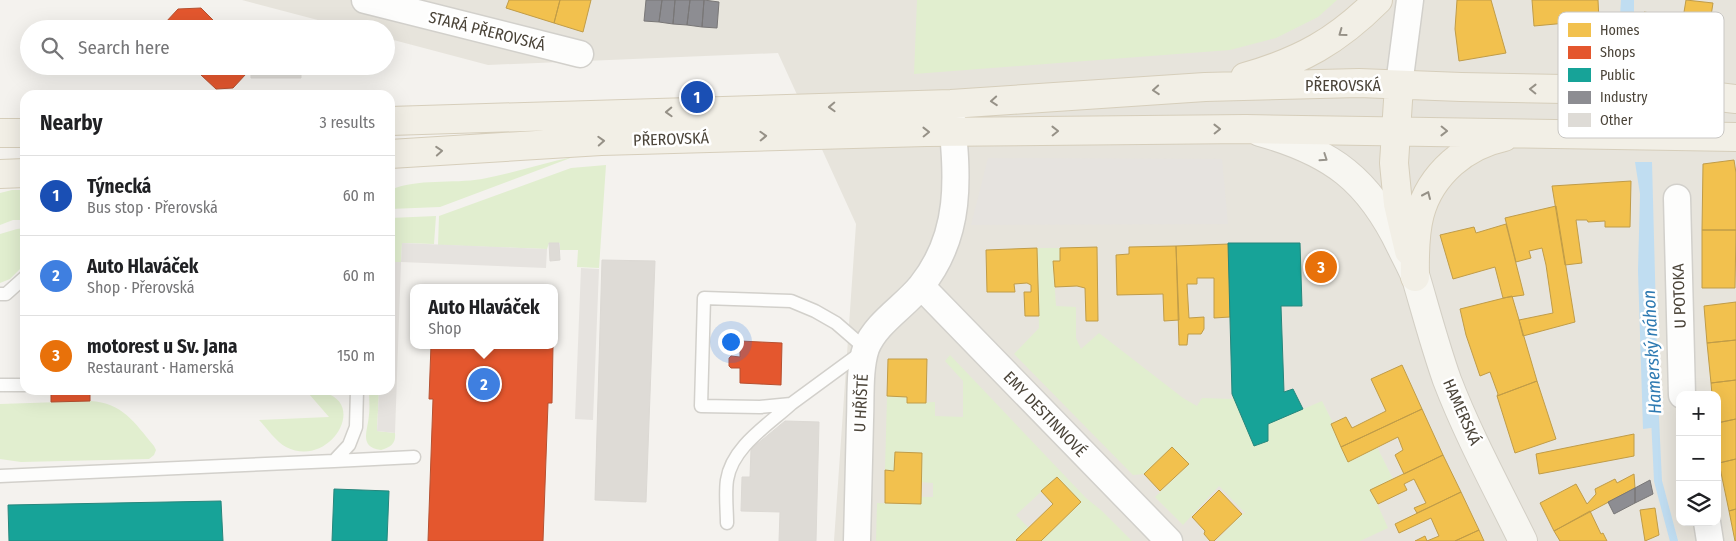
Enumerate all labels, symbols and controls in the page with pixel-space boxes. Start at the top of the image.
street label: STARÁ PŘEROVSKÁ [427,6,548,55]
legend [1558,12,1724,138]
search box [20,20,395,75]
text: Homes [1600,22,1640,39]
one-way arrow [1338,27,1348,36]
icon: search [38,34,66,62]
text: Search here [78,36,170,59]
text: Shops [1600,44,1635,61]
text: Public [1600,67,1635,84]
street label: PŘEROVSKÁ [1305,75,1382,95]
pin: 1 [681,78,713,116]
one-way arrow [1529,84,1537,94]
one-way arrow [1152,85,1160,96]
text: Industry [1600,89,1648,106]
one-way arrow [990,95,998,106]
one-way arrow [828,102,836,113]
one-way arrow [665,107,673,118]
text: Nearby [40,110,102,136]
text: Other [1600,112,1633,129]
text: 3 results [319,113,375,132]
one-way arrow [1214,124,1221,134]
one-way arrow [1051,125,1059,136]
one-way arrow [1441,126,1449,136]
street label: PŘEROVSKÁ [633,127,710,150]
one-way arrow [922,127,930,137]
one-way arrow [760,131,768,141]
one-way arrow [597,136,605,147]
one-way arrow [435,146,443,157]
one-way arrow [1319,152,1328,161]
text: Týnecká [87,175,151,198]
text: 1 [53,186,59,205]
text: 60 m [343,186,375,205]
one-way arrow [1420,191,1431,200]
text: Bus stop · Přerovská [87,198,218,217]
pin: 3 [1305,248,1337,286]
text: Auto Hlaváček [87,255,199,278]
street label: U POTOKA [1668,263,1690,329]
text: 2 [52,266,60,285]
text: 60 m [343,266,375,285]
text: Shop · Přerovská [87,278,195,297]
popup [410,284,558,349]
water label: Hamerský náhon [1638,289,1666,415]
text: Auto Hlaváček [428,296,540,319]
text: Shop [428,319,462,338]
your location [718,329,744,355]
text: motorest u Sv. Jana [87,335,237,358]
text: 3 [52,346,60,365]
text: 150 m [337,346,375,365]
text: Restaurant · Hamerská [87,358,234,377]
pin: 2 [468,365,500,403]
street label: EMY DESTINNOVÉ [1000,367,1090,461]
street label: U HŘIŠTĚ [849,373,872,433]
street label: HAMERSKÁ [1439,376,1485,449]
map controls [1676,391,1721,526]
button: + [1676,391,1721,436]
button: − [1676,436,1721,481]
button: layers [1676,481,1721,526]

